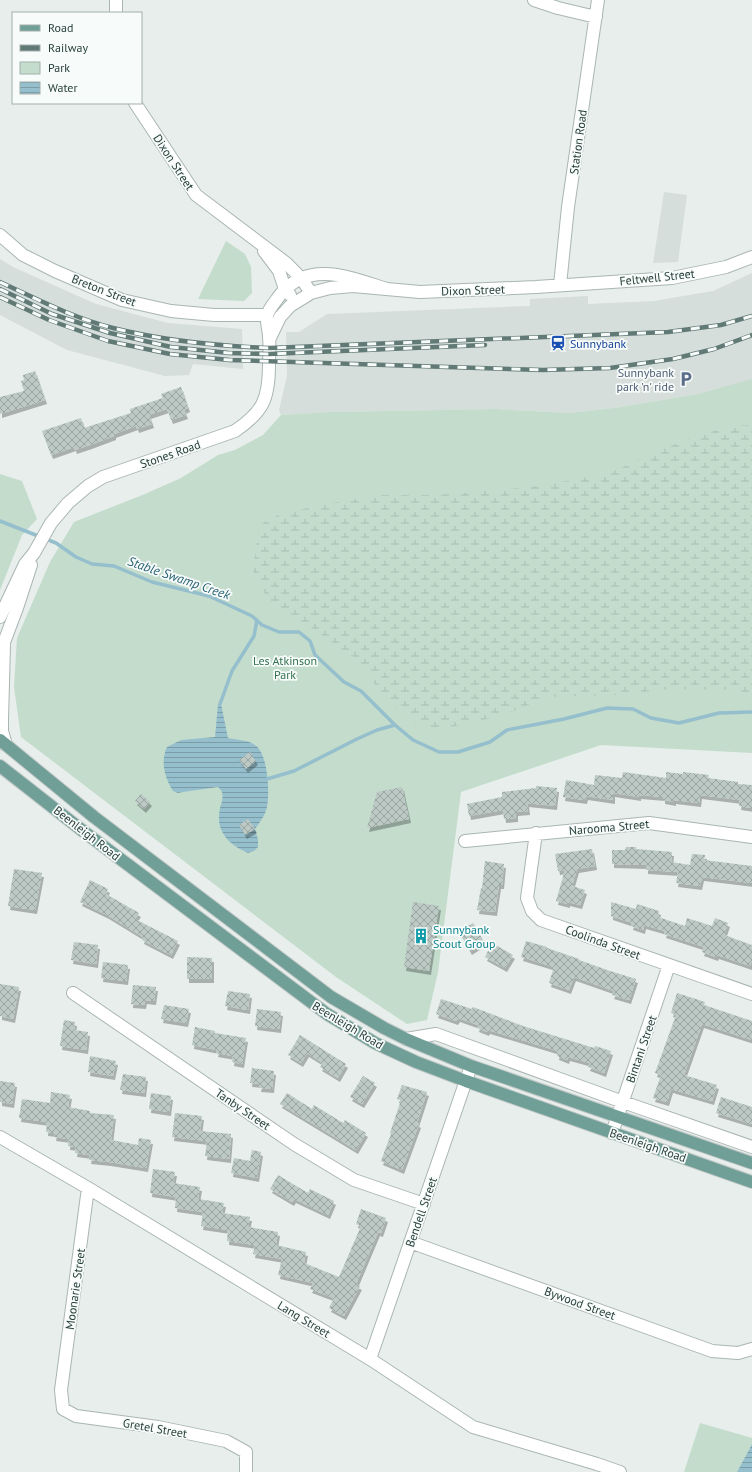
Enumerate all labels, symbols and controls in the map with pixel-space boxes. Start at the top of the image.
legend [12,12,142,104]
text: Road [48,20,73,35]
text: Railway [48,40,88,55]
text: Park [48,60,70,75]
text: Water [48,80,78,95]
street label: Station Road [566,109,590,175]
street label: Dixon Street [150,131,198,193]
street label: Feltwell Street [619,266,695,288]
street label: Breton Street [70,271,138,309]
street label: Dixon Street [441,281,505,299]
station icon: Sunnybank [549,334,567,352]
place label: Sunnybank [570,336,627,351]
place label: Sunnybank park 'n' ride [617,365,674,394]
parking icon: Sunnybank park 'n' ride [677,370,695,388]
street label: Stones Road [138,437,202,471]
water label: Stable Swamp Creek [125,552,234,604]
park label: Les Atkinson Park [253,653,317,682]
street label: Beenleigh Road [51,802,123,864]
street label: Narooma Street [568,816,650,838]
street label: Coolinda Street [563,921,643,963]
place label: Sunnybank Scout Group [433,922,496,951]
building icon: Sunnybank Scout Group [412,927,430,945]
street label: Beenleigh Road [310,998,386,1052]
street label: Bintani Street [622,1013,660,1085]
street label: Tanby Street [213,1085,273,1133]
street label: Beenleigh Road [608,1125,688,1165]
street label: Bendell Street [402,1175,440,1249]
street label: Moonarie Street [62,1247,88,1331]
street label: Bywood Street [542,1283,618,1323]
street label: Lang Street [275,1297,333,1341]
street label: Gretel Street [122,1415,188,1441]

